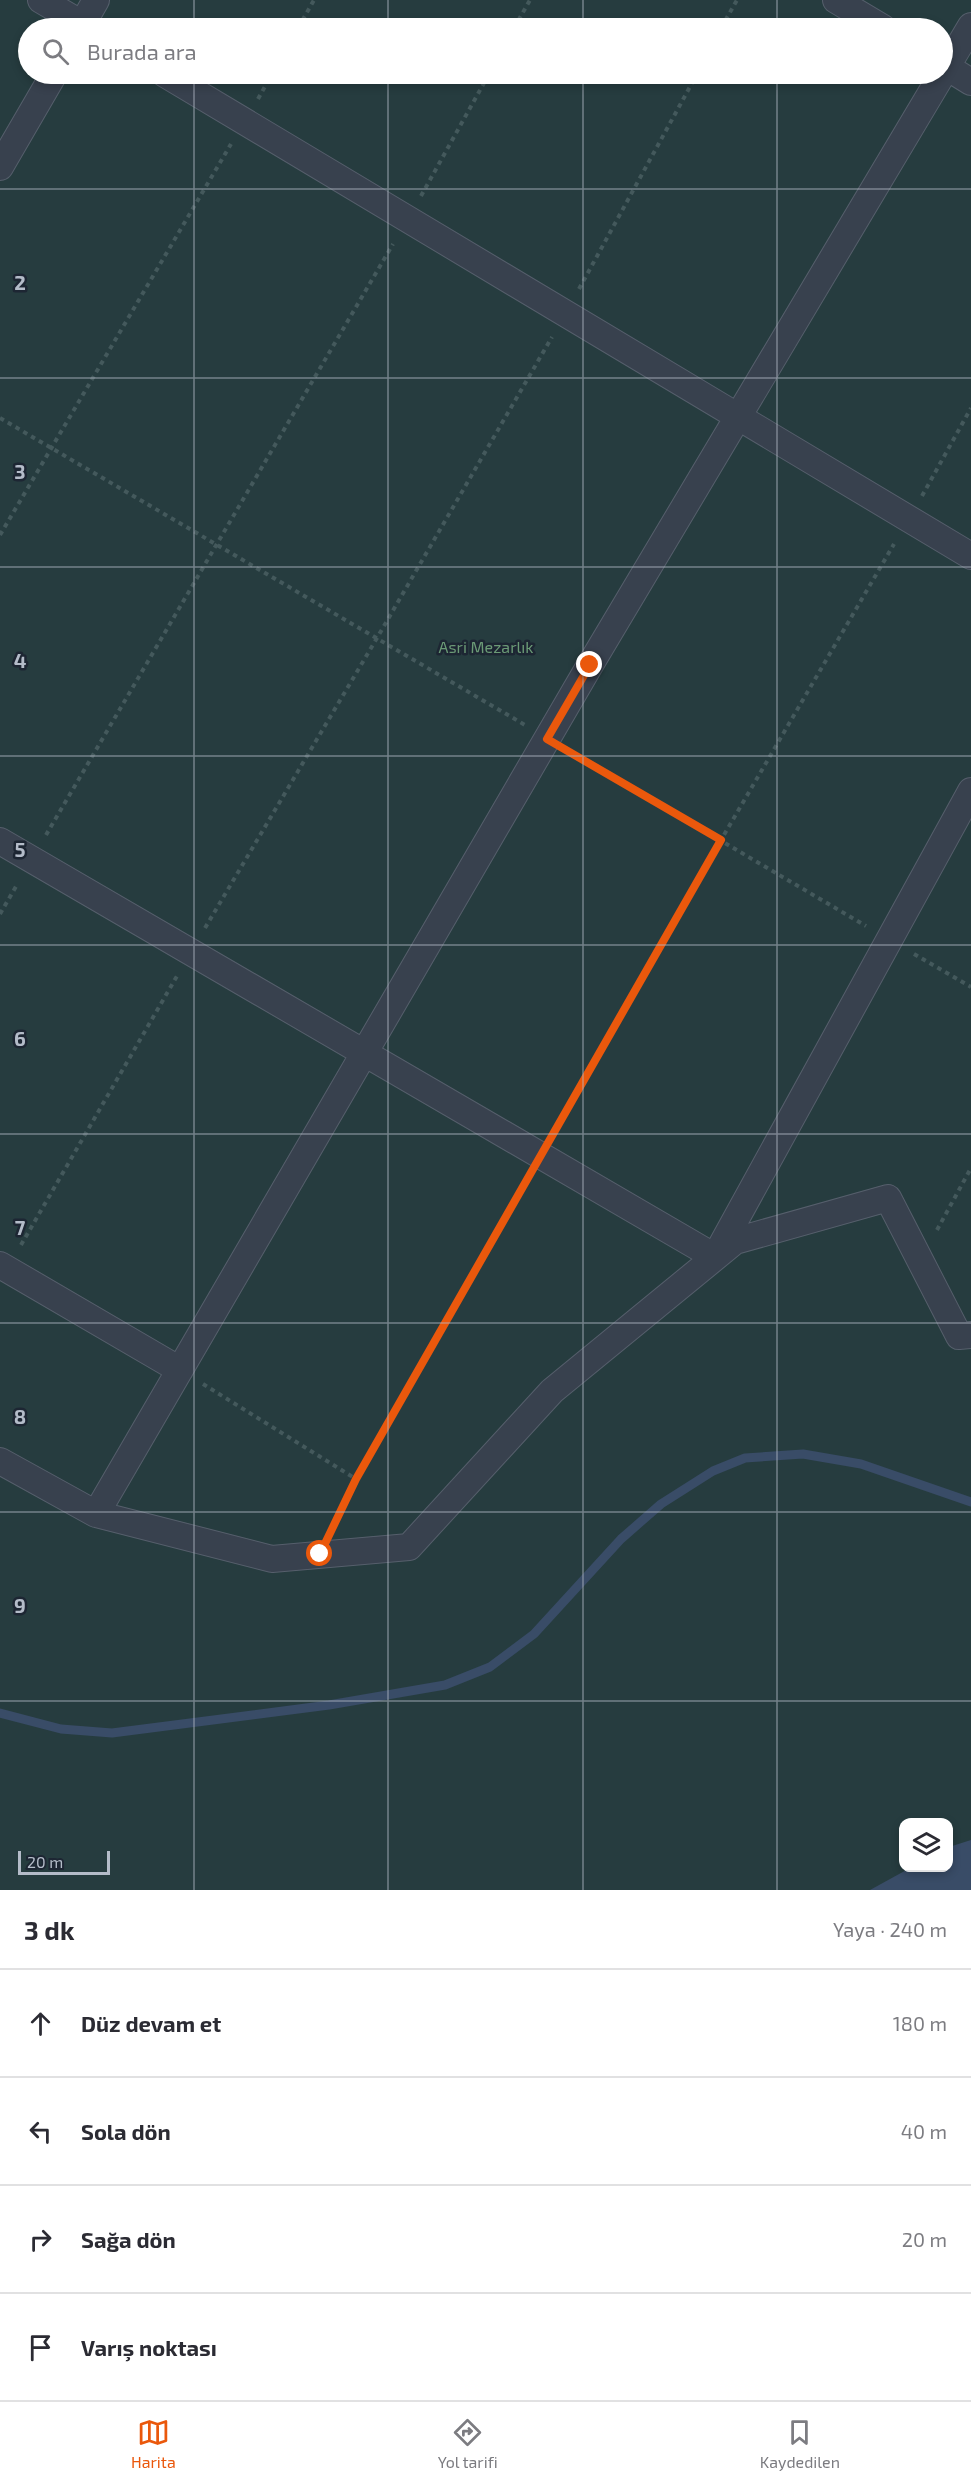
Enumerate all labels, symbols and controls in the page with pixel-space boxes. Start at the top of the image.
search box [18,18,953,84]
icon: search [39,35,72,68]
text: Burada ara [87,38,197,64]
text: 2 [14,270,26,294]
text: 3 [14,459,26,483]
park label: Asri Mezarlık [439,637,533,656]
text: 4 [14,648,27,672]
route end [576,651,602,677]
text: 5 [14,837,26,861]
text: 6 [14,1026,26,1050]
text: 7 [15,1215,26,1239]
text: 8 [14,1404,26,1428]
route start [306,1540,332,1566]
text: 9 [14,1593,26,1617]
map controls [899,1818,953,1872]
button: layers [899,1818,953,1872]
scale bar [18,1848,110,1876]
text: 20 m [27,1852,63,1871]
text: 3 dk [24,1914,74,1945]
text: Yaya · 240 m [833,1917,947,1941]
icon: ahead [24,2007,57,2040]
text: Düz devam et [81,2010,221,2036]
text: 180 m [893,2011,947,2035]
icon: left [24,2115,57,2148]
text: Sola dön [81,2118,171,2144]
text: 40 m [901,2119,947,2143]
icon: right [24,2223,57,2256]
text: Sağa dön [81,2226,176,2252]
text: 20 m [902,2227,947,2251]
icon: arrive [24,2331,57,2364]
text: Varış noktası [81,2334,217,2360]
tab: Harita [131,2416,176,2471]
tab: Yol tarifi [438,2416,498,2471]
tab: Kaydedilen [760,2416,840,2471]

